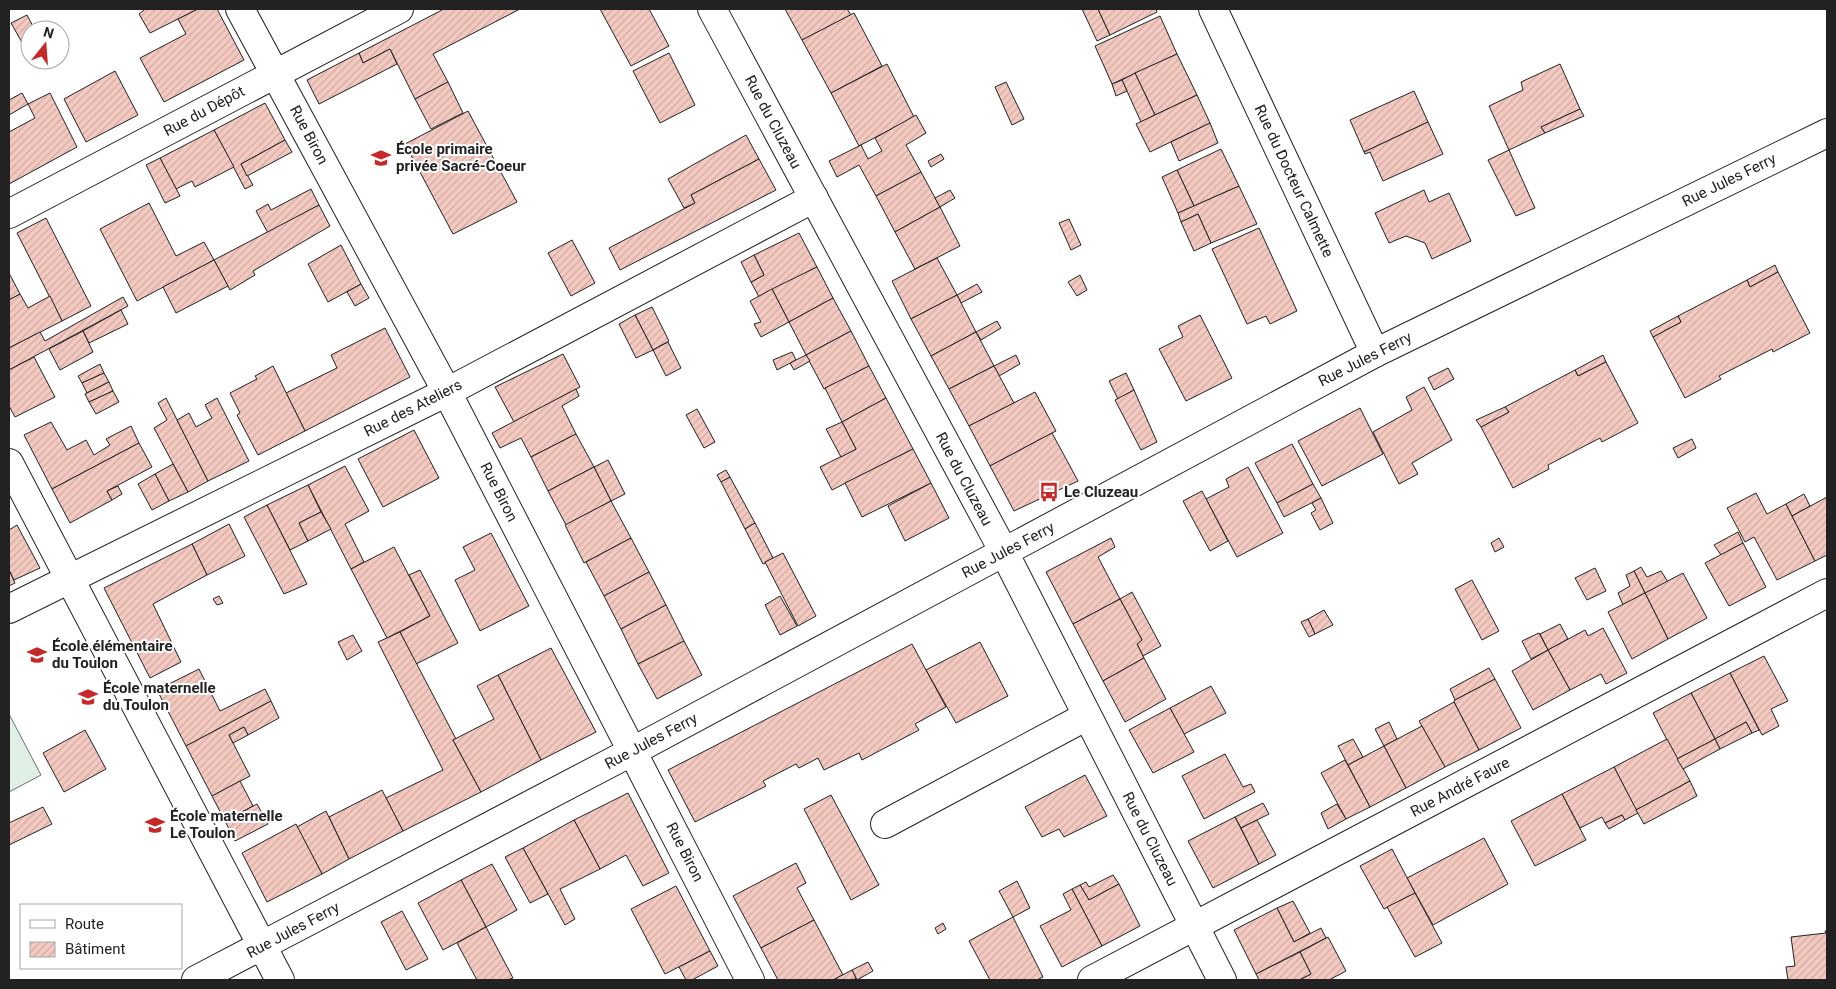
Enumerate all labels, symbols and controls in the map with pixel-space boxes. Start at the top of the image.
north arrow [20,20,70,70]
text: N [42,23,56,42]
street label: Rue du Cluzeau [741,72,805,172]
street label: Rue du Dépôt [160,82,248,140]
street label: Rue du Docteur Calmette [1251,102,1337,260]
street label: Rue Biron [286,103,332,167]
place label: École primaire privée Sacré-Coeur [396,140,527,175]
school or university icon: École primaire privée Sacré-Coeur [370,147,392,169]
street label: Rue Jules Ferry [1679,149,1779,211]
street label: Rue Jules Ferry [1315,328,1415,390]
street label: Rue des Ateliers [361,376,465,440]
street label: Rue du Cluzeau [932,429,996,529]
street label: Rue Biron [476,459,522,525]
bus stop icon: Le Cluzeau [1038,481,1060,503]
place label: Le Cluzeau [1064,483,1138,501]
street label: Rue Jules Ferry [959,518,1057,582]
place label: École élémentaire du Toulon [52,637,173,672]
school or university icon: École élémentaire du Toulon [26,644,48,666]
place label: École maternelle du Toulon [103,679,216,714]
school or university icon: École maternelle du Toulon [77,686,99,708]
street label: Rue Jules Ferry [602,709,700,773]
street label: Rue André Faure [1407,753,1513,821]
street label: Rue du Cluzeau [1119,789,1181,889]
place label: École maternelle Le Toulon [170,807,283,842]
school or university icon: École maternelle Le Toulon [144,814,166,836]
street label: Rue Biron [662,819,708,885]
street label: Rue Jules Ferry [244,898,342,962]
legend [20,904,182,969]
text: Route [65,915,104,933]
text: Bâtiment [65,940,125,958]

